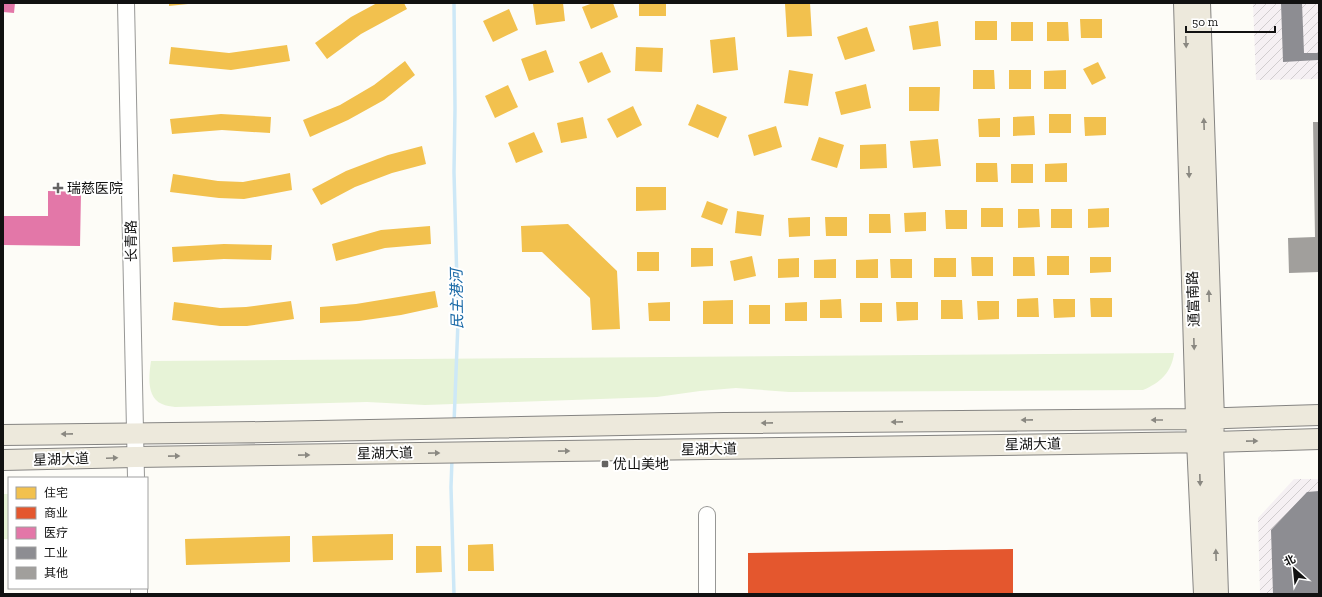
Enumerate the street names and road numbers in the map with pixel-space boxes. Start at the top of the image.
street label: 长青路 [123,220,140,262]
street label: 通富南路 [1184,271,1203,327]
street label: 星湖大道 [1005,436,1061,453]
street label: 星湖大道 [681,441,737,458]
street label: 星湖大道 [357,445,413,462]
street label: 星湖大道 [33,450,89,469]

